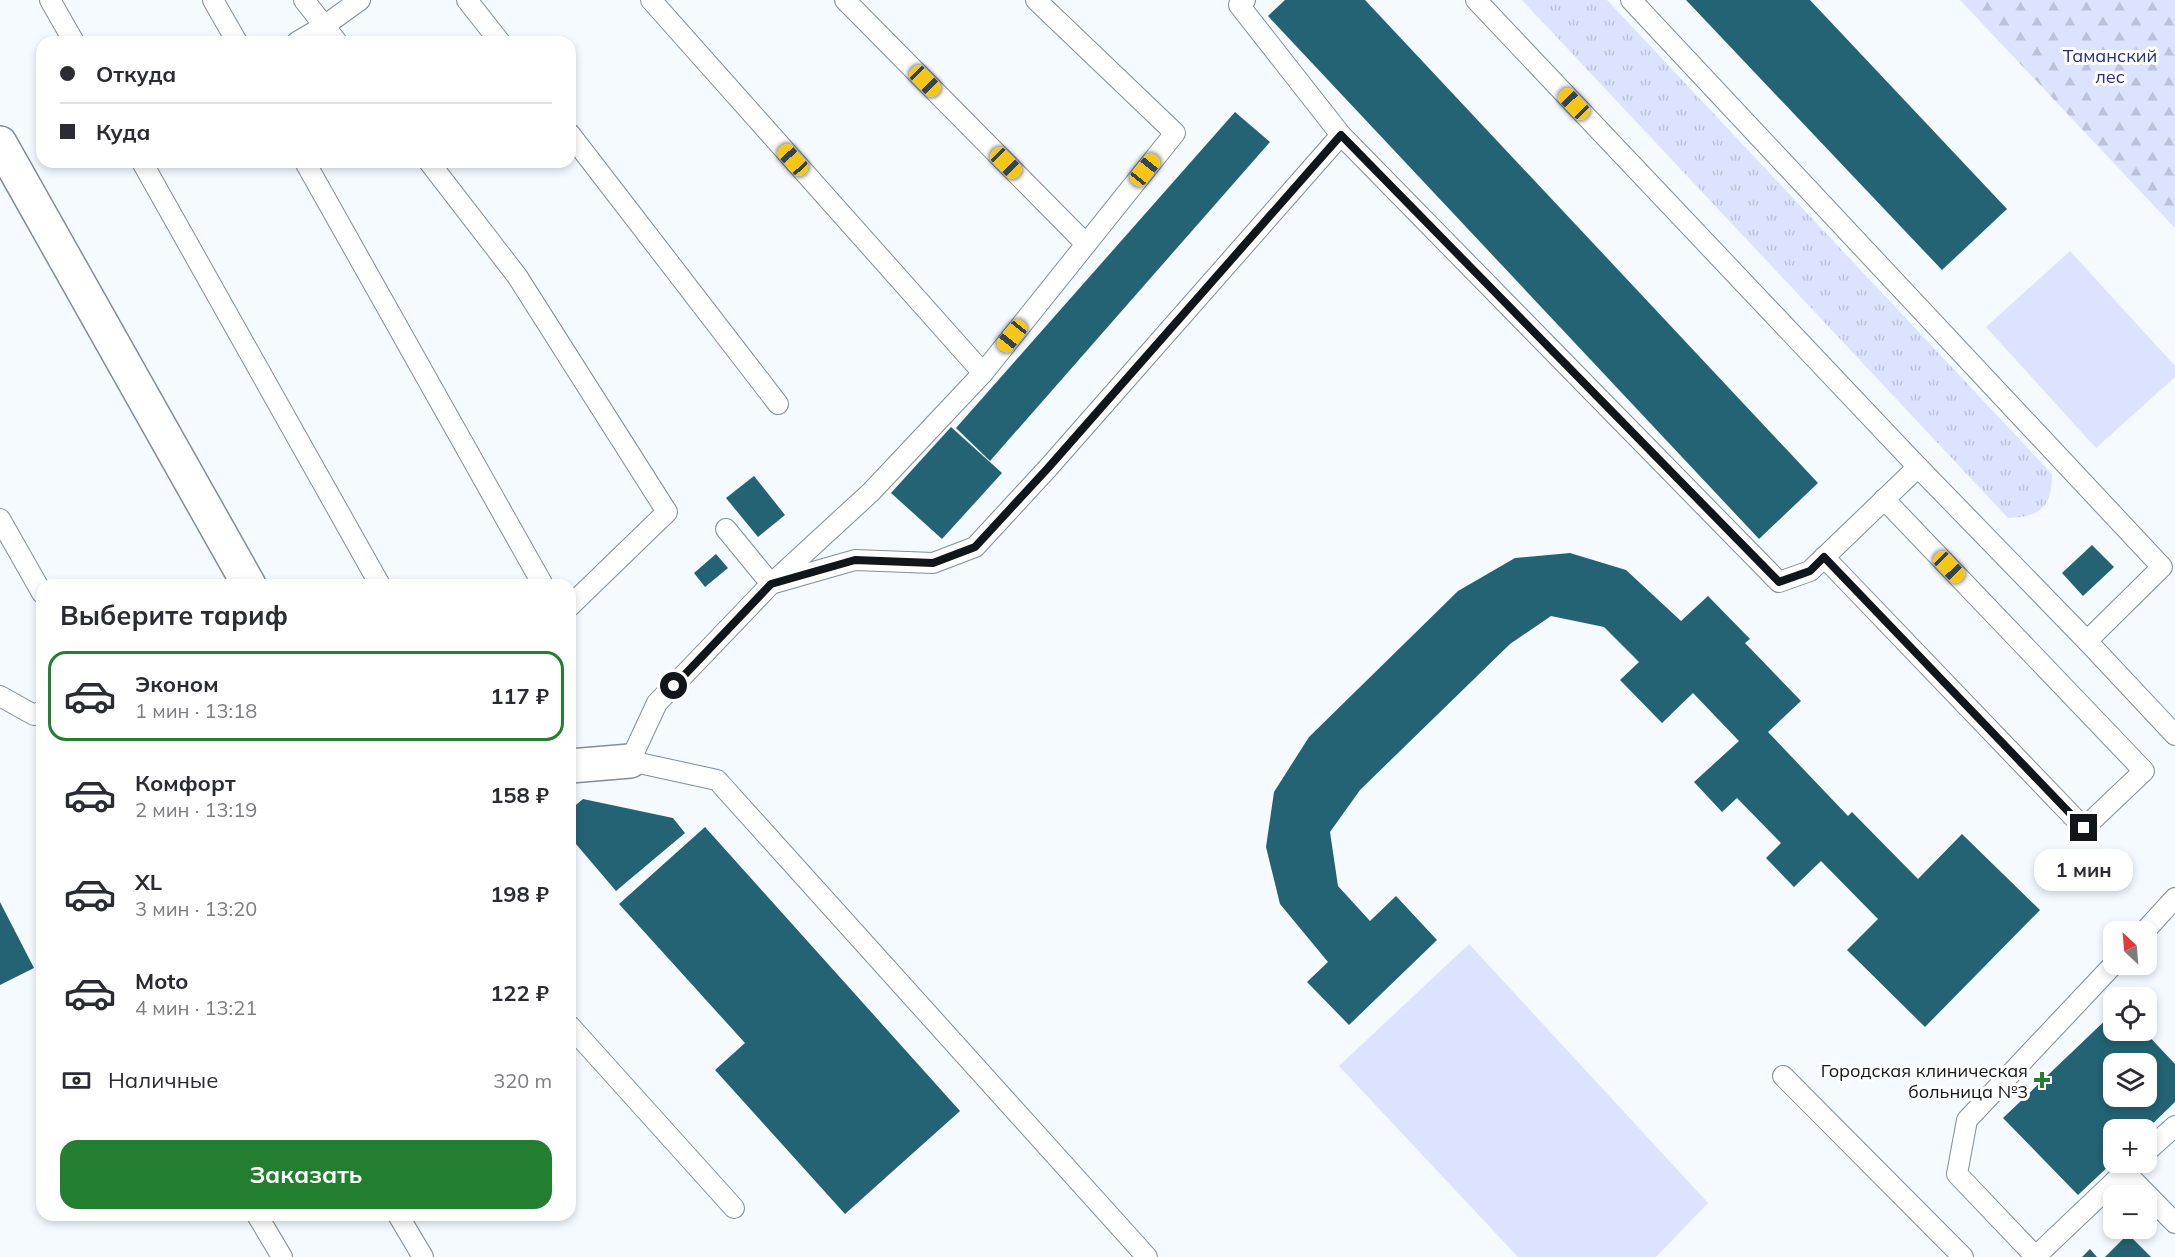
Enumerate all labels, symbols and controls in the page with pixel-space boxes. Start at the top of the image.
park label: Таманский лес [2063,44,2157,88]
text: Откуда [96,60,176,88]
car [906,62,944,100]
car [1555,85,1593,123]
text: Куда [96,118,150,146]
car [774,141,812,179]
car [987,144,1025,182]
car [1127,150,1163,190]
car [994,316,1030,356]
car [1930,548,1968,586]
text: Выберите тариф [60,598,288,632]
icon: car [63,669,117,723]
text: Эконом [135,670,219,698]
route start [660,672,687,699]
text: 117 ₽ [490,682,549,710]
text: 1 мин · 13:18 [135,698,257,723]
icon: car [63,768,117,822]
text: Комфорт [135,769,236,797]
text: 158 ₽ [490,781,549,809]
text: 2 мин · 13:19 [135,797,257,822]
route end [2070,814,2097,841]
callout: 1 мин [2034,849,2134,891]
text: 1 мин [2055,857,2112,882]
icon: car [63,867,117,921]
text: XL [135,868,162,896]
text: 198 ₽ [490,880,549,908]
text: 3 мин · 13:20 [135,896,257,921]
north arrow [2103,921,2157,975]
map controls [2103,921,2157,1239]
icon: car [63,966,117,1020]
text: Moto [135,967,188,995]
text: 122 ₽ [490,979,549,1007]
button: locate [2103,987,2157,1041]
text: 4 мин · 13:21 [135,995,257,1020]
button: layers [2103,1053,2157,1107]
place label: Городская клиническая больница №3 [1821,1059,2028,1103]
icon: cash [60,1064,93,1097]
text: Наличные [108,1066,218,1094]
text: 320 m [493,1068,552,1093]
marker: Городская клиническая больница №3 [2033,1071,2051,1089]
button: + [2103,1119,2157,1173]
button: Заказать [60,1140,552,1209]
button: − [2103,1185,2157,1239]

